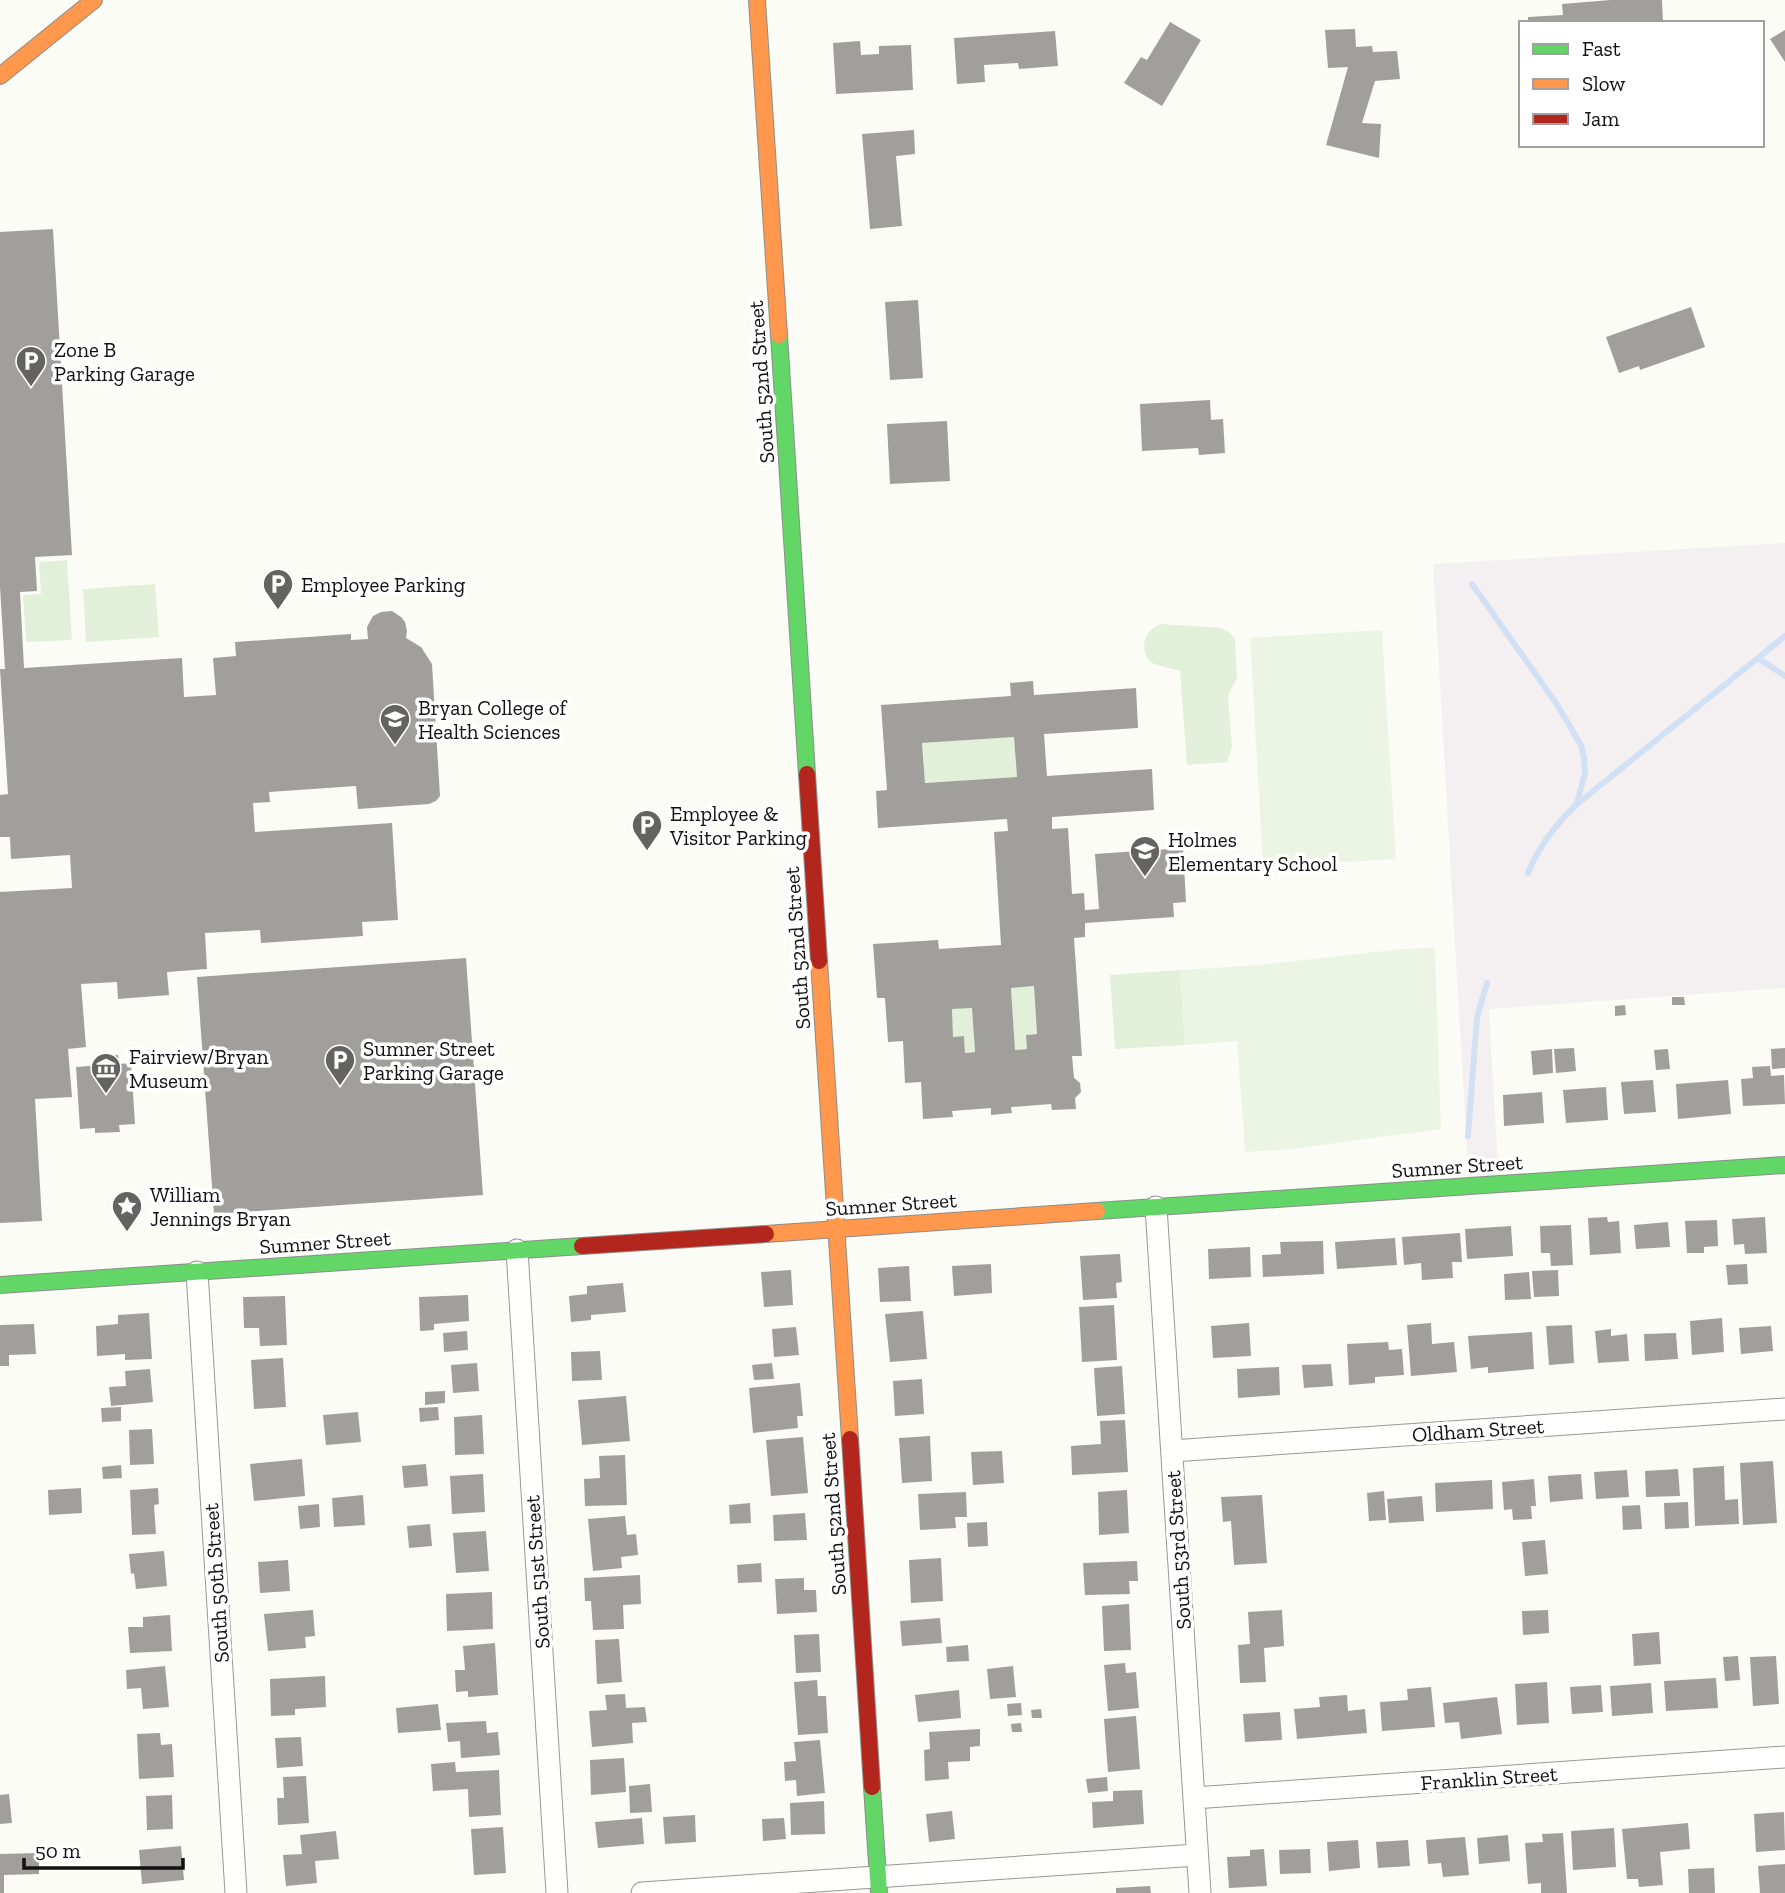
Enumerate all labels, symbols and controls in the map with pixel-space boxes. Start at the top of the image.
legend [1519,21,1764,147]
text: Fast [1582,36,1621,61]
text: Slow [1582,71,1625,96]
text: Jam [1582,106,1619,131]
street label: South 52nd Street [743,300,779,464]
place label: Zone B Parking Garage [54,337,195,386]
parking icon: Zone B Parking Garage [14,344,48,388]
parking icon: Employee Parking [261,567,295,611]
place label: Employee Parking [301,572,466,597]
place label: Bryan College of Health Sciences [418,695,567,744]
school or university icon: Bryan College of Health Sciences [378,702,412,746]
place label: Employee & Visitor Parking [669,801,808,850]
parking icon: Employee & Visitor Parking [630,808,664,852]
place label: Holmes Elementary School [1168,827,1338,876]
school or university icon: Holmes Elementary School [1128,834,1162,878]
street label: South 52nd Street [779,866,815,1030]
place label: Sumner Street Parking Garage [363,1036,504,1085]
parking icon: Sumner Street Parking Garage [323,1043,357,1087]
place label: Fairview/Bryan Museum [129,1044,269,1093]
museum icon: Fairview/Bryan Museum [89,1051,123,1095]
street label: Sumner Street [1390,1149,1524,1183]
place label: William Jennings Bryan [150,1182,291,1231]
street label: Sumner Street [824,1187,958,1221]
place icon: William Jennings Bryan [110,1189,144,1233]
street label: Sumner Street [258,1225,392,1259]
street label: Oldham Street [1411,1413,1545,1447]
street label: South 52nd Street [815,1432,851,1596]
street label: South 53rd Street [1160,1469,1196,1630]
street label: South 51st Street [519,1494,555,1650]
street label: South 50th Street [198,1502,234,1664]
street label: Franklin Street [1420,1761,1559,1795]
scale bar [24,1826,184,1870]
text: 50 m [35,1838,81,1863]

